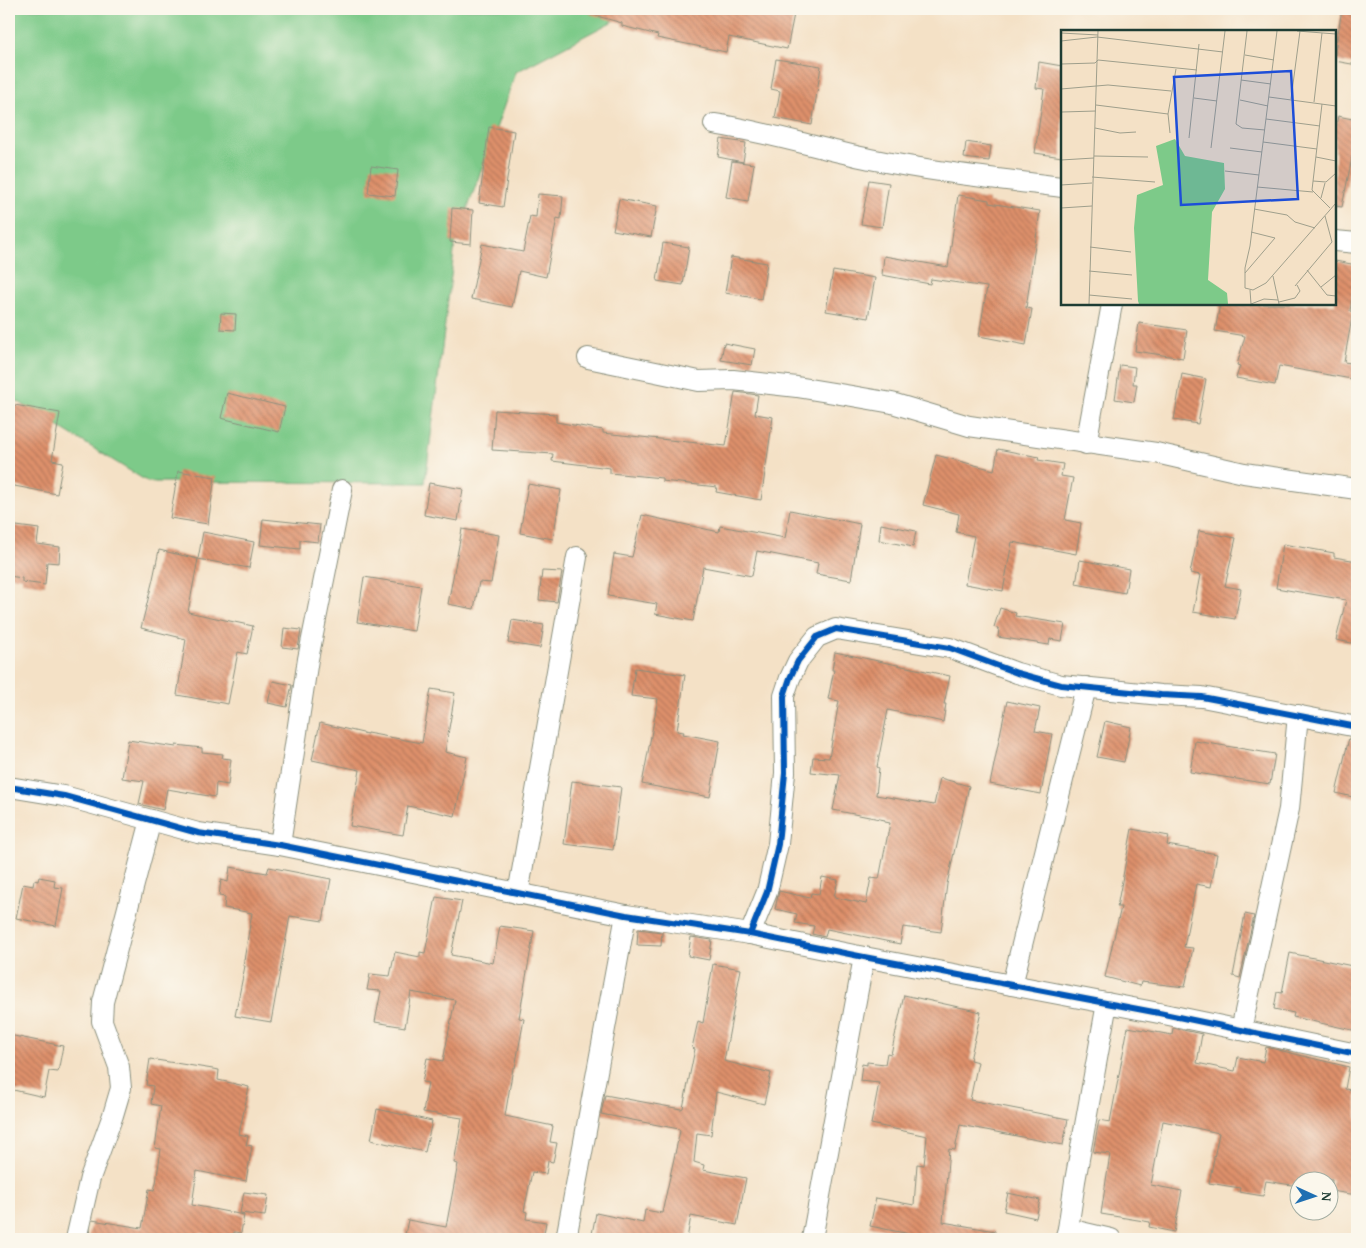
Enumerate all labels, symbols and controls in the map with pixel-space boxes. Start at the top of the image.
inset map [1061,30,1336,305]
north arrow [1288,1170,1338,1220]
text: N [1317,1191,1337,1203]

